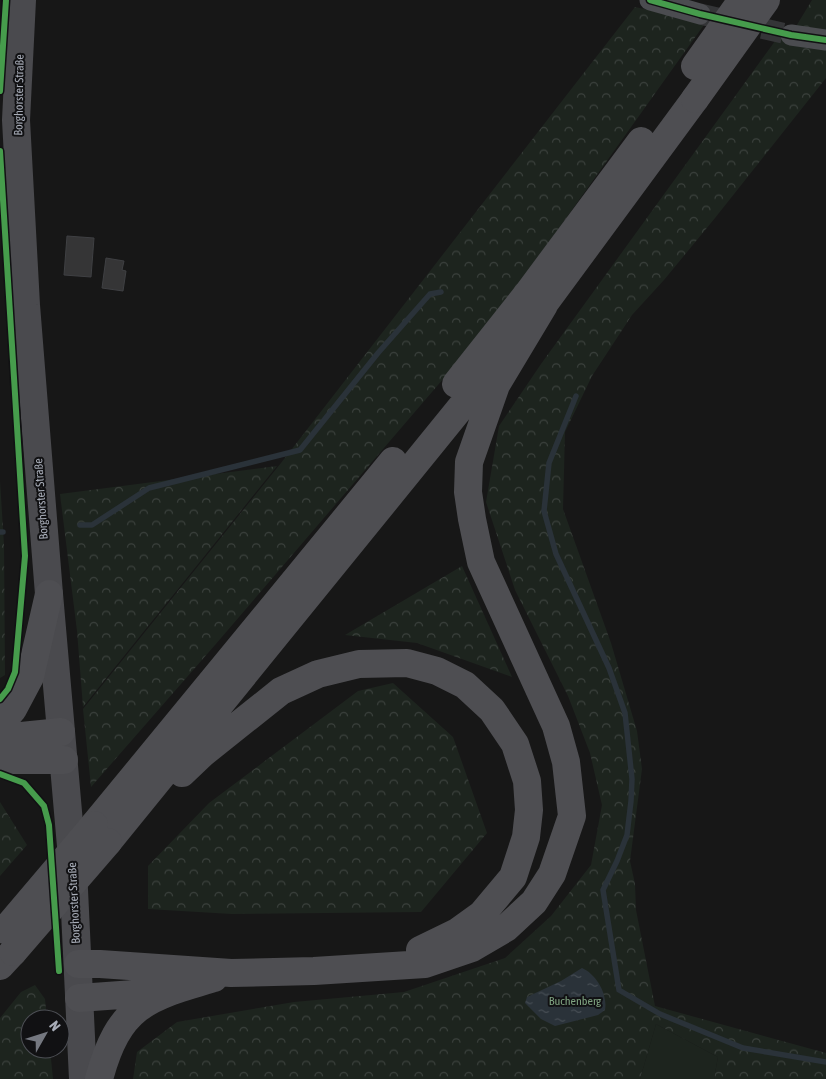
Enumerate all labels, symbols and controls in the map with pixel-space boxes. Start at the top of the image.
street label: Borghorster Straße [11,54,27,136]
street label: Borghorster Straße [31,458,51,540]
street label: Borghorster Straße [65,862,83,944]
park label: Buchenberg [549,994,602,1008]
north arrow [20,1009,70,1059]
text: N [46,1018,64,1034]

